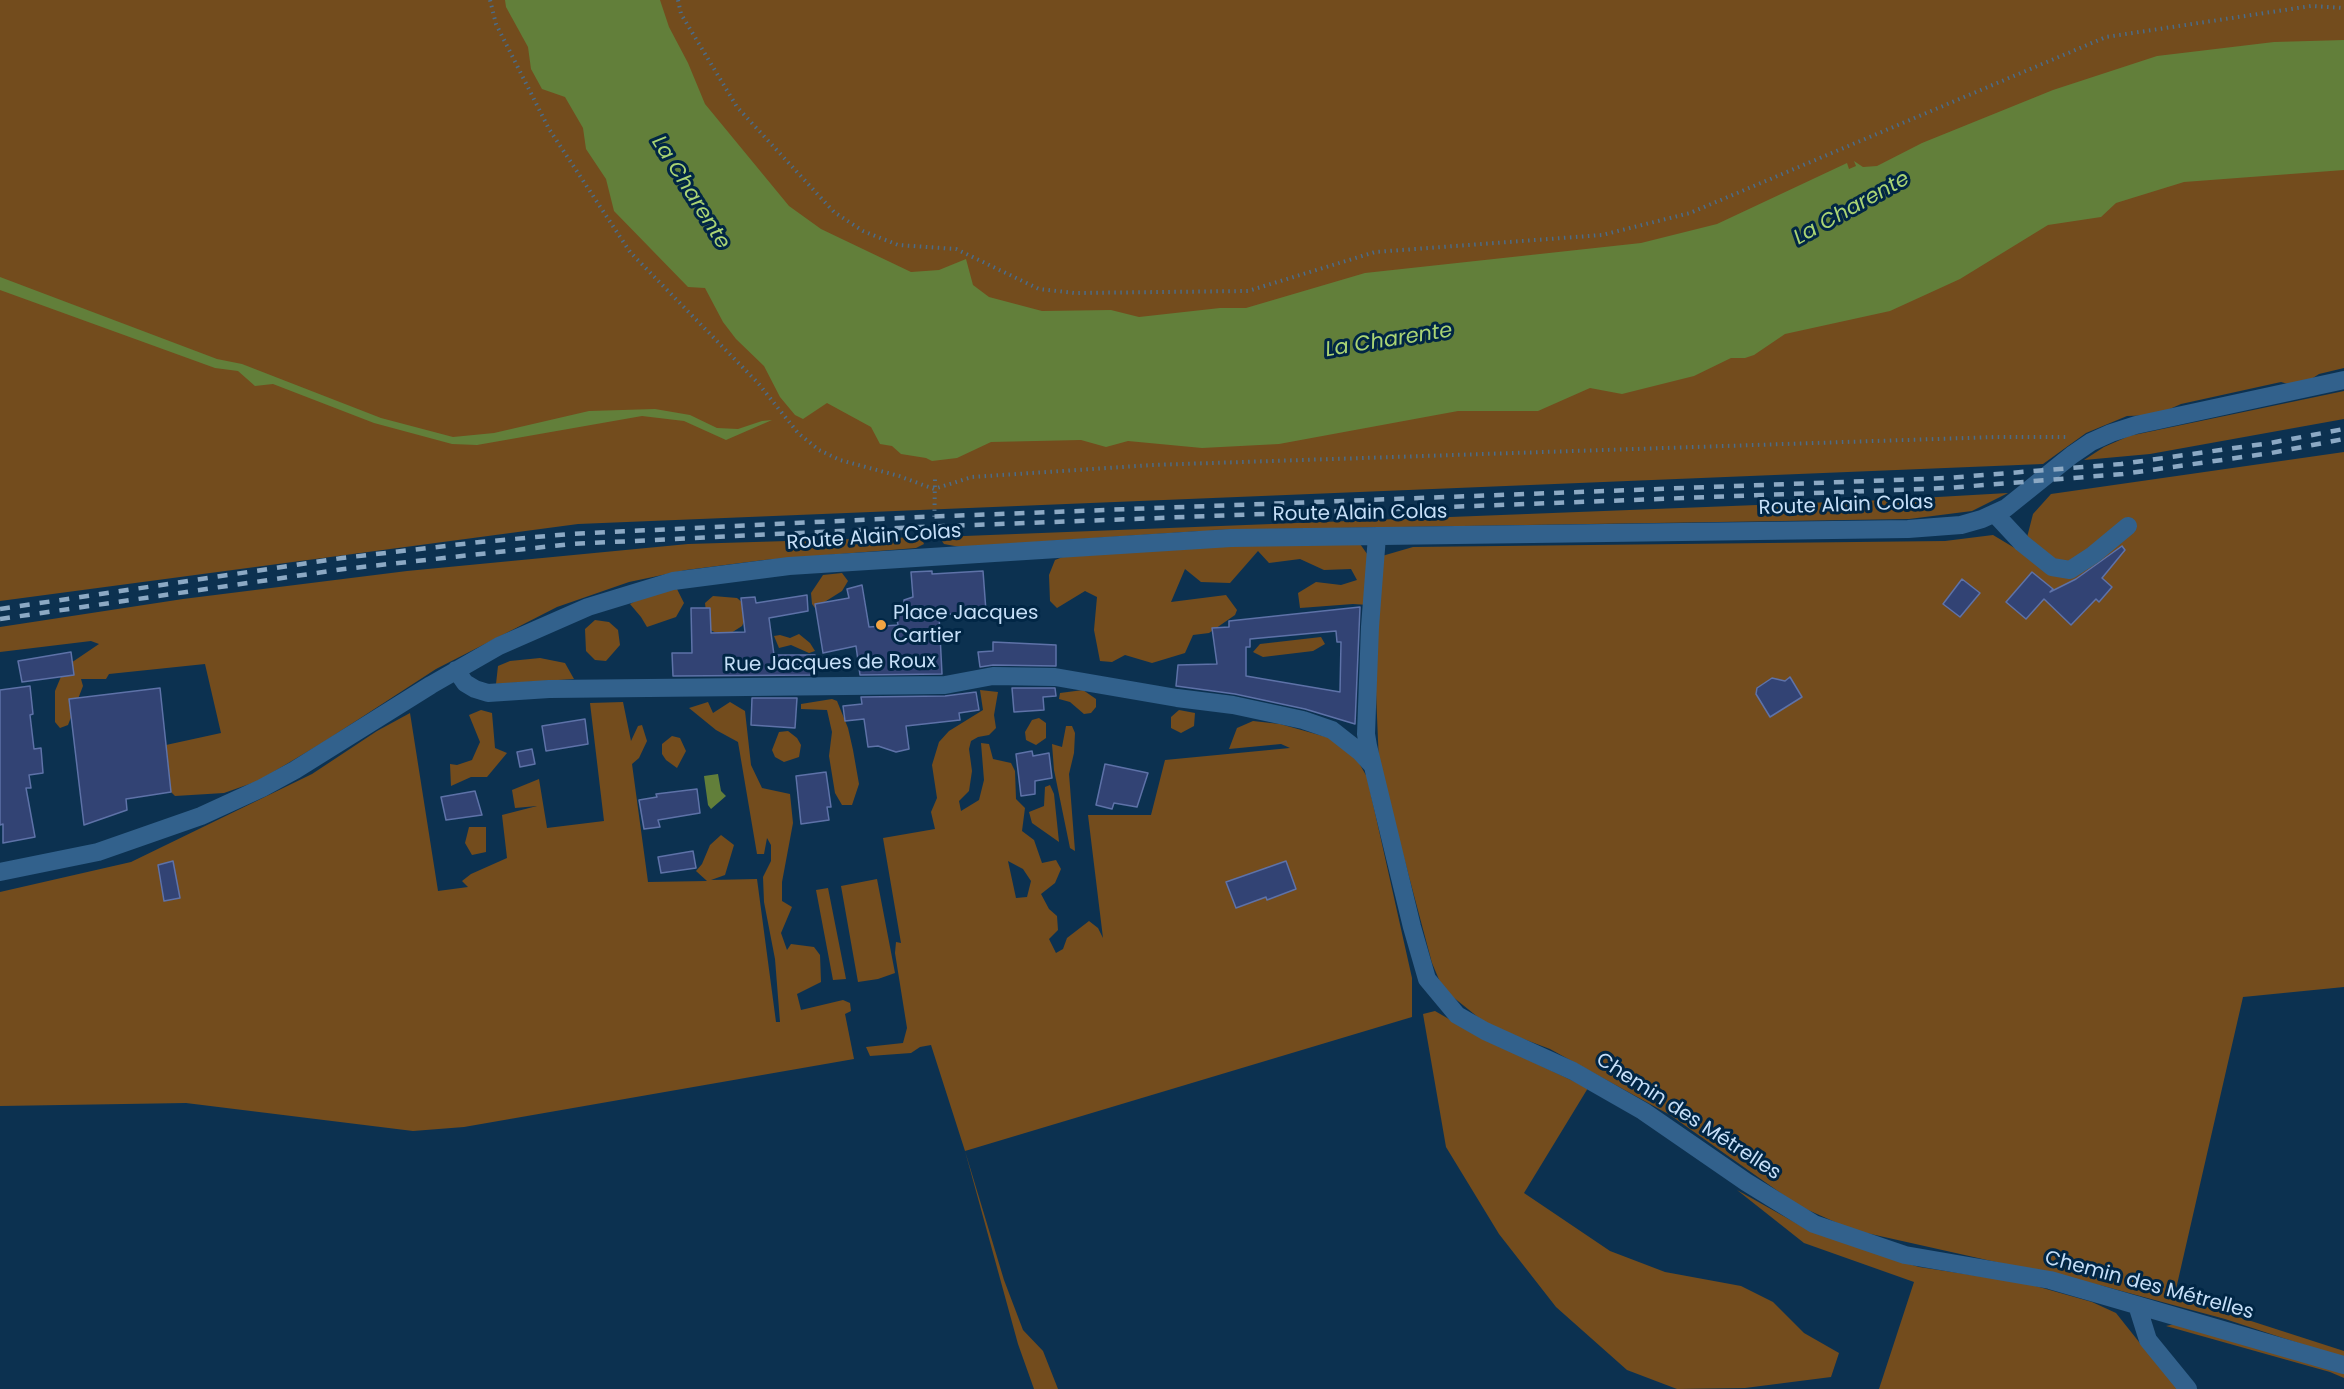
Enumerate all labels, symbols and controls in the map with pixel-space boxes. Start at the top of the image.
water label: La Charente [645,132,735,254]
water label: La Charente [1790,167,1914,251]
water label: La Charente [1324,319,1454,363]
street label: Route Alain Colas [1758,491,1934,521]
street label: Route Alain Colas [1272,500,1448,528]
street label: Route Alain Colas [786,520,962,556]
place label: Place Jacques Cartier [893,602,1038,649]
marker: Place Jacques Cartier [874,618,888,632]
street label: Rue Jacques de Roux [724,650,936,678]
street label: Chemin des Métrelles [1591,1048,1785,1186]
street label: Chemin des Métrelles [2042,1247,2256,1325]

